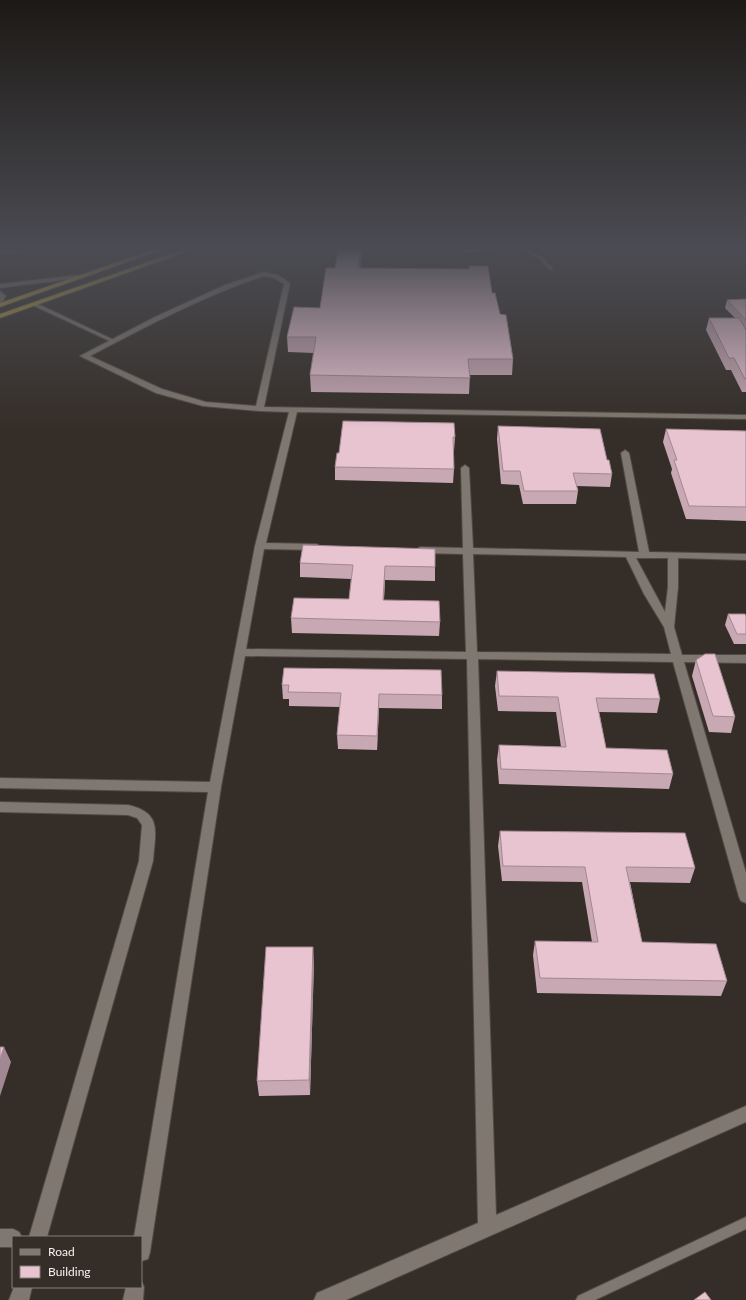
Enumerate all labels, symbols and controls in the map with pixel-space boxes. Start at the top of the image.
legend [12,1236,142,1288]
text: Road [48,1244,75,1259]
text: Building [48,1264,91,1279]

